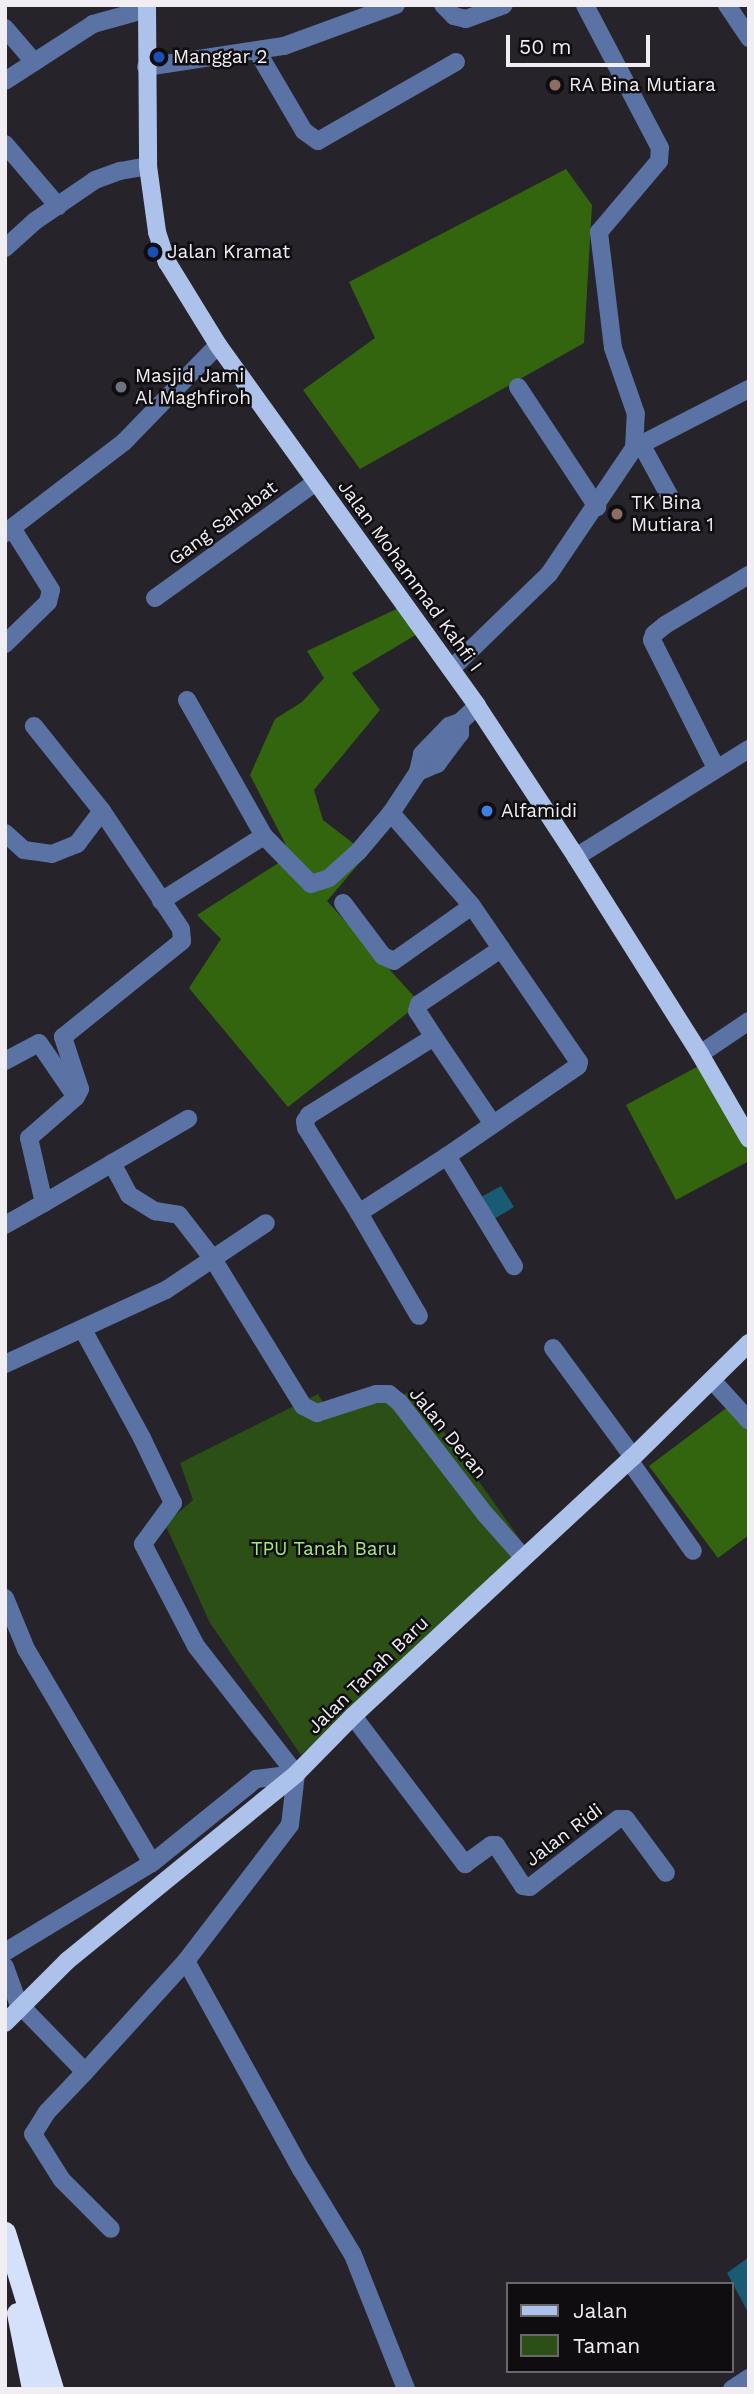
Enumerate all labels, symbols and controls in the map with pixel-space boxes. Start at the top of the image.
scale bar [509,21,652,65]
text: 50 m [519,34,571,59]
place label: Manggar 2 [173,46,268,68]
marker: Manggar 2 [151,49,167,65]
place label: RA Bina Mutiara [569,74,717,96]
marker: RA Bina Mutiara [547,77,563,93]
place label: Jalan Kramat [167,241,290,263]
marker: Jalan Kramat [145,244,161,260]
place label: Masjid Jami Al Maghfiroh [135,365,252,409]
marker: Masjid Jami Al Maghfiroh [113,379,129,395]
street label: Gang Sahabat [164,476,282,570]
street label: Jalan Mohammad Kahfi I [333,476,487,676]
place label: TK Bina Mutiara 1 [631,492,715,536]
marker: TK Bina Mutiara 1 [609,506,625,522]
place label: Alfamidi [501,800,577,822]
marker: Alfamidi [479,803,495,819]
street label: Jalan Deran [404,1383,492,1483]
park label: TPU Tanah Baru [251,1538,397,1560]
street label: Jalan Tanah Baru [303,1611,433,1739]
street label: Jalan Ridi [521,1799,607,1871]
legend [505,2282,733,2373]
text: Jalan [573,2298,628,2323]
text: Taman [573,2333,640,2358]

